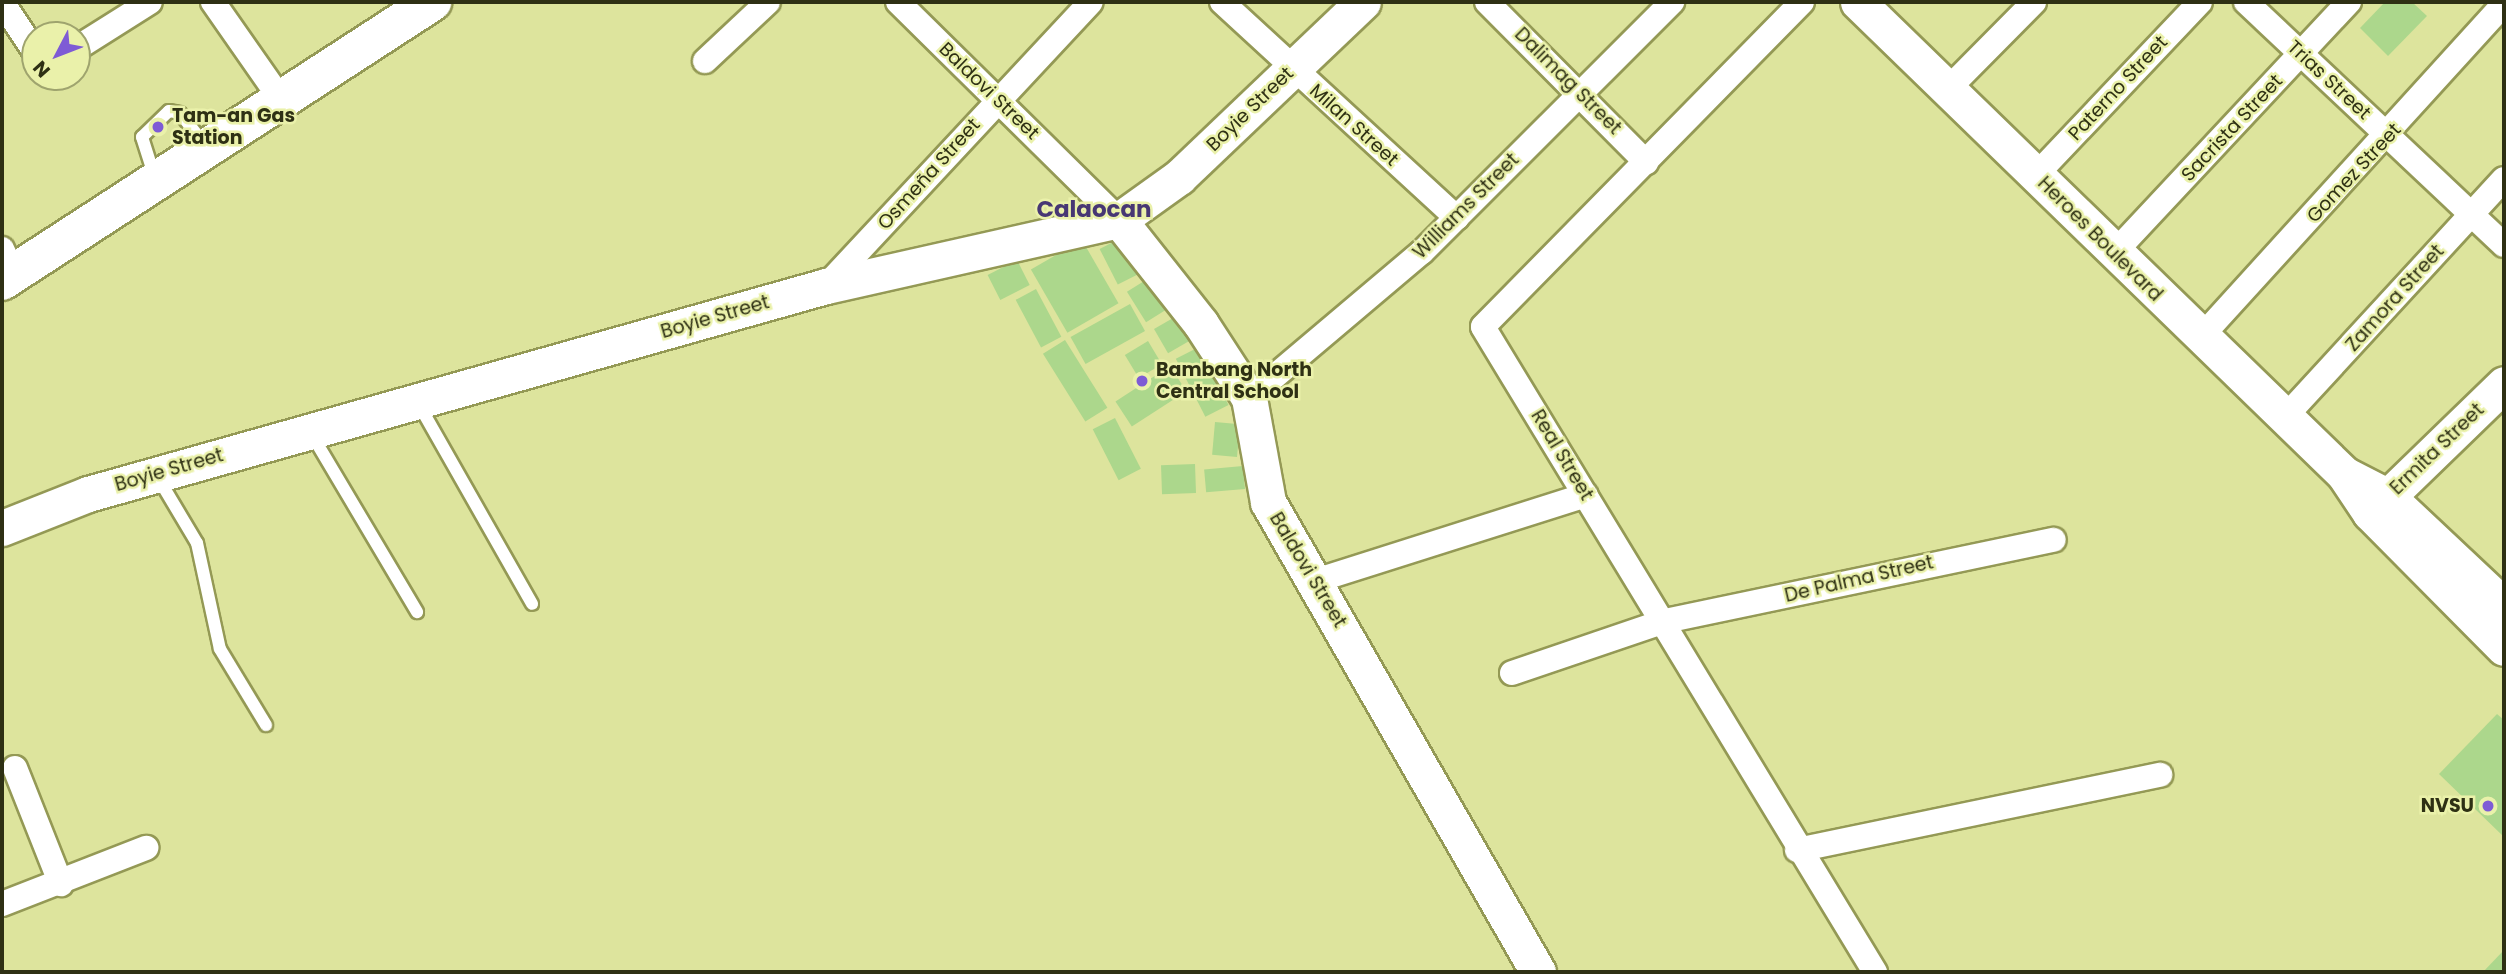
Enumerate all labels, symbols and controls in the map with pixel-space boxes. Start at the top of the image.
north arrow [21,21,91,91]
street label: Dalimag Street [1510,23,1626,139]
street label: Paterno Street [2064,31,2172,145]
street label: Trias Street [2283,36,2375,124]
street label: Baldovi Street [934,38,1044,144]
text: N [27,55,56,83]
street label: Boyie Street [1202,62,1298,156]
street label: Sacrista Street [2177,70,2287,186]
street label: Milan Street [1305,79,1403,171]
place label: Tam-an Gas Station [172,105,295,149]
street label: Osmeña Street [873,114,985,234]
marker: Tam-an Gas Station [150,119,166,135]
street label: Gomez Street [2302,119,2406,227]
street label: Williams Street [1408,148,1524,264]
street label: Heroes Boulevard [2033,172,2167,306]
district label: Calaocan [1036,195,1152,223]
street label: Zamora Street [2341,240,2449,356]
street label: Boyie Street [658,291,772,343]
place label: Bambang North Central School [1156,359,1312,403]
marker: Bambang North Central School [1134,373,1150,389]
street label: Ermita Street [2385,399,2489,499]
street label: Real Street [1526,406,1598,504]
street label: Boyie Street [112,444,226,496]
street label: Baldovi Street [1265,508,1351,632]
street label: De Palma Street [1782,551,1936,607]
place label: NVSU [2421,795,2474,817]
marker: NVSU [2480,798,2496,814]

